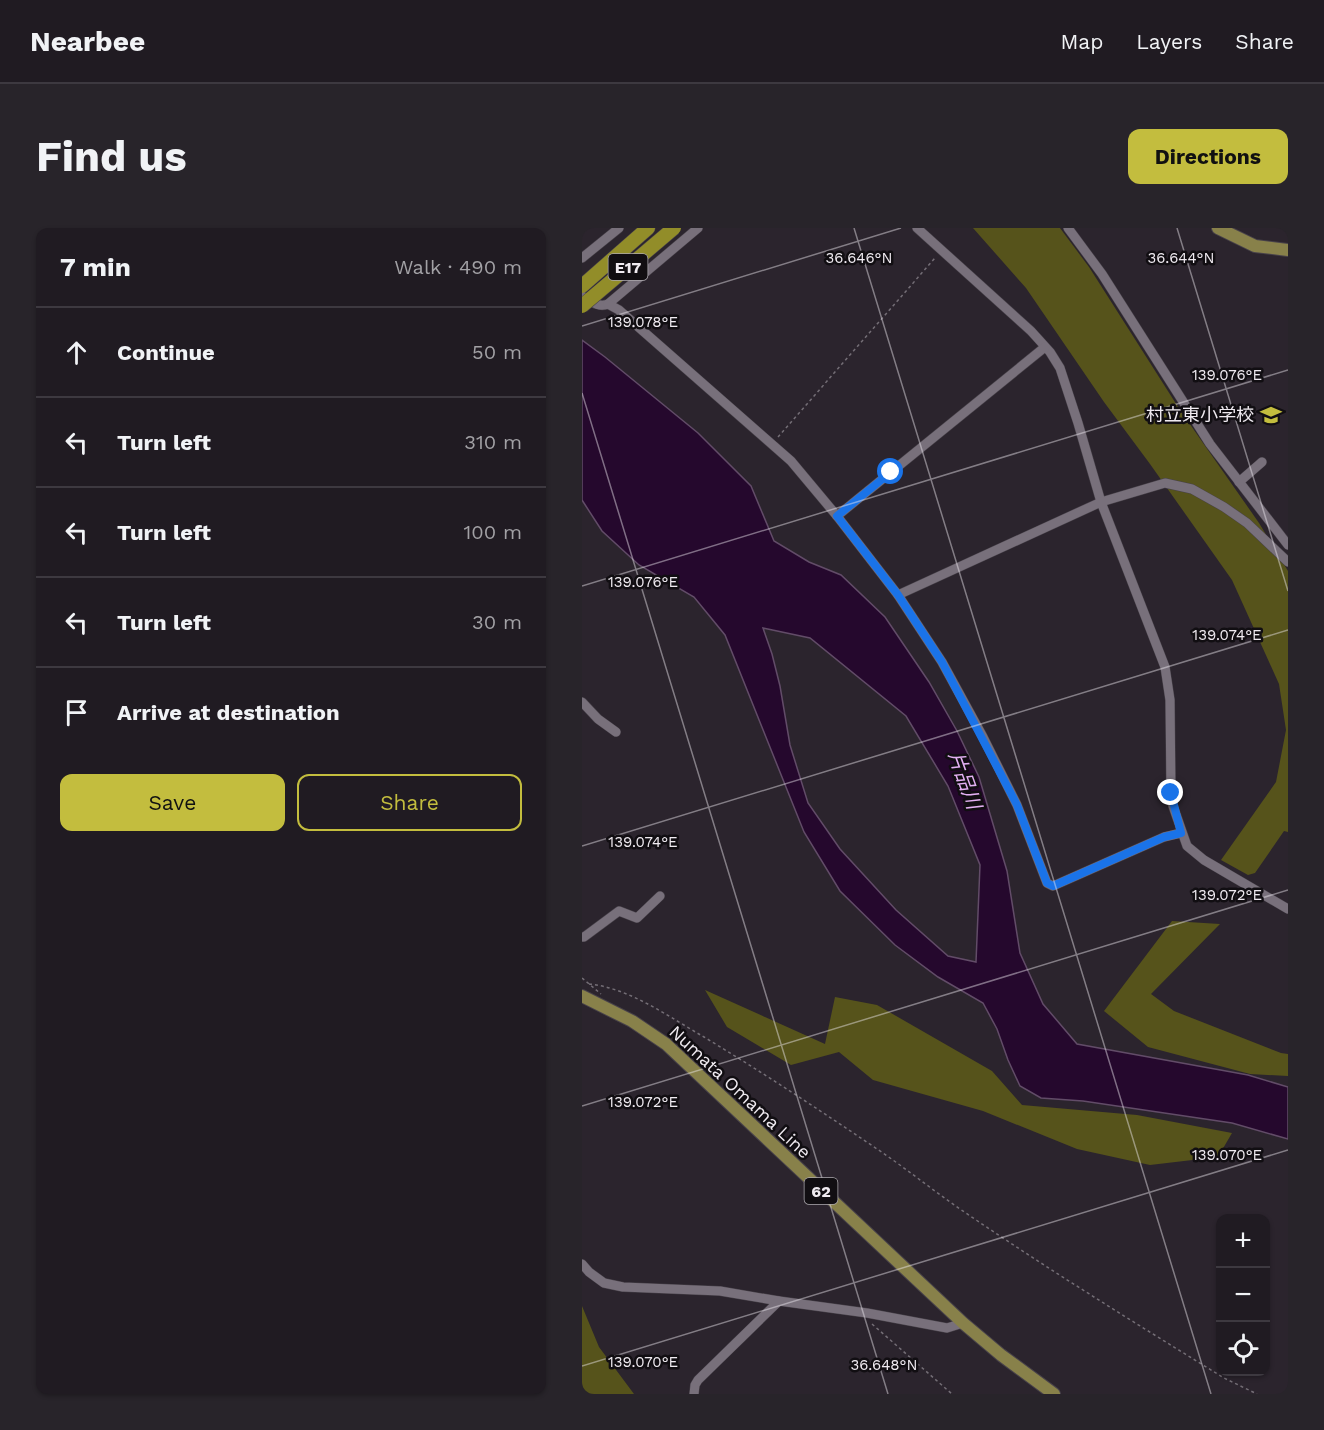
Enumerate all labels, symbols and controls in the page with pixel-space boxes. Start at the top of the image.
text: Nearbee [30,25,145,58]
text: Map [1060,29,1103,54]
text: Layers [1136,29,1202,54]
text: Share [1235,29,1294,54]
button: Directions [1128,129,1288,184]
text: Find us [36,132,187,181]
text: 36.646°N [826,249,892,267]
text: 36.644°N [1148,249,1215,267]
text: 7 min [60,252,131,282]
road number: E17 [608,254,648,280]
text: Walk · 490 m [394,255,522,279]
text: 139.078°E [608,313,678,331]
icon: ahead [60,336,93,369]
text: Continue [117,340,215,365]
text: 50 m [472,340,522,364]
text: 139.076°E [1192,366,1262,384]
school or university icon: 村立東小学校 [1259,403,1283,427]
place label: 村立東小学校 [1146,404,1254,425]
icon: left [60,426,93,459]
text: Turn left [117,430,211,455]
text: 310 m [464,430,522,454]
route start [877,458,903,484]
icon: left [60,516,93,549]
text: Turn left [117,520,211,545]
text: 100 m [463,520,522,544]
text: 139.076°E [608,573,678,591]
icon: left [60,606,93,639]
text: Turn left [117,610,211,635]
text: 30 m [472,610,522,634]
text: 139.074°E [1192,626,1262,644]
icon: arrive [60,696,93,729]
text: Arrive at destination [117,700,340,725]
water label: 片品川 [943,748,987,814]
button: Save [60,774,285,831]
button: Share [297,774,522,831]
route end [1157,779,1183,805]
text: 139.074°E [608,833,678,851]
text: 139.072°E [1192,886,1262,904]
street label: Numata Omama Line [665,1021,815,1163]
text: 139.072°E [608,1093,678,1111]
text: 139.070°E [1192,1146,1262,1164]
road number: 62 [804,1178,838,1204]
map controls [1216,1214,1270,1376]
button: + [1216,1214,1270,1268]
button: − [1216,1268,1270,1322]
button: locate [1216,1322,1270,1376]
text: 139.070°E [608,1353,678,1371]
text: 36.648°N [850,1356,918,1374]

